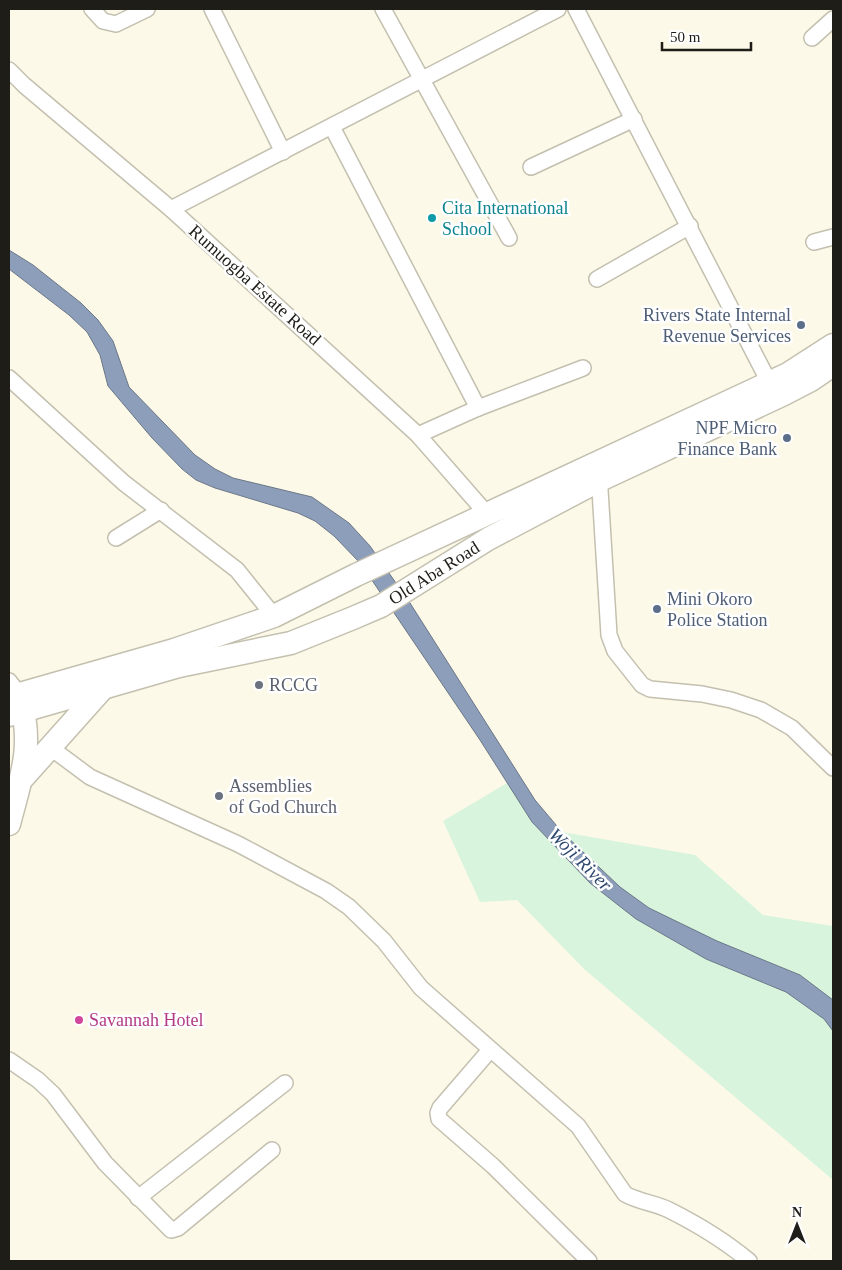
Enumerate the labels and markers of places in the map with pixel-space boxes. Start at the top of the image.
place label: Cita International School [442,198,568,239]
marker: Cita International School [426,212,438,224]
place label: Rivers State Internal Revenue Services [643,305,791,346]
marker: Rivers State Internal Revenue Services [795,319,807,331]
place label: NPF Micro Finance Bank [678,418,777,459]
marker: NPF Micro Finance Bank [781,432,793,444]
place label: Mini Okoro Police Station [667,589,768,630]
marker: Mini Okoro Police Station [651,603,663,615]
place label: RCCG [269,675,318,695]
marker: RCCG [253,679,265,691]
place label: Assemblies of God Church [229,776,337,817]
marker: Assemblies of God Church [213,790,225,802]
place label: Savannah Hotel [89,1010,203,1030]
marker: Savannah Hotel [73,1014,85,1026]

